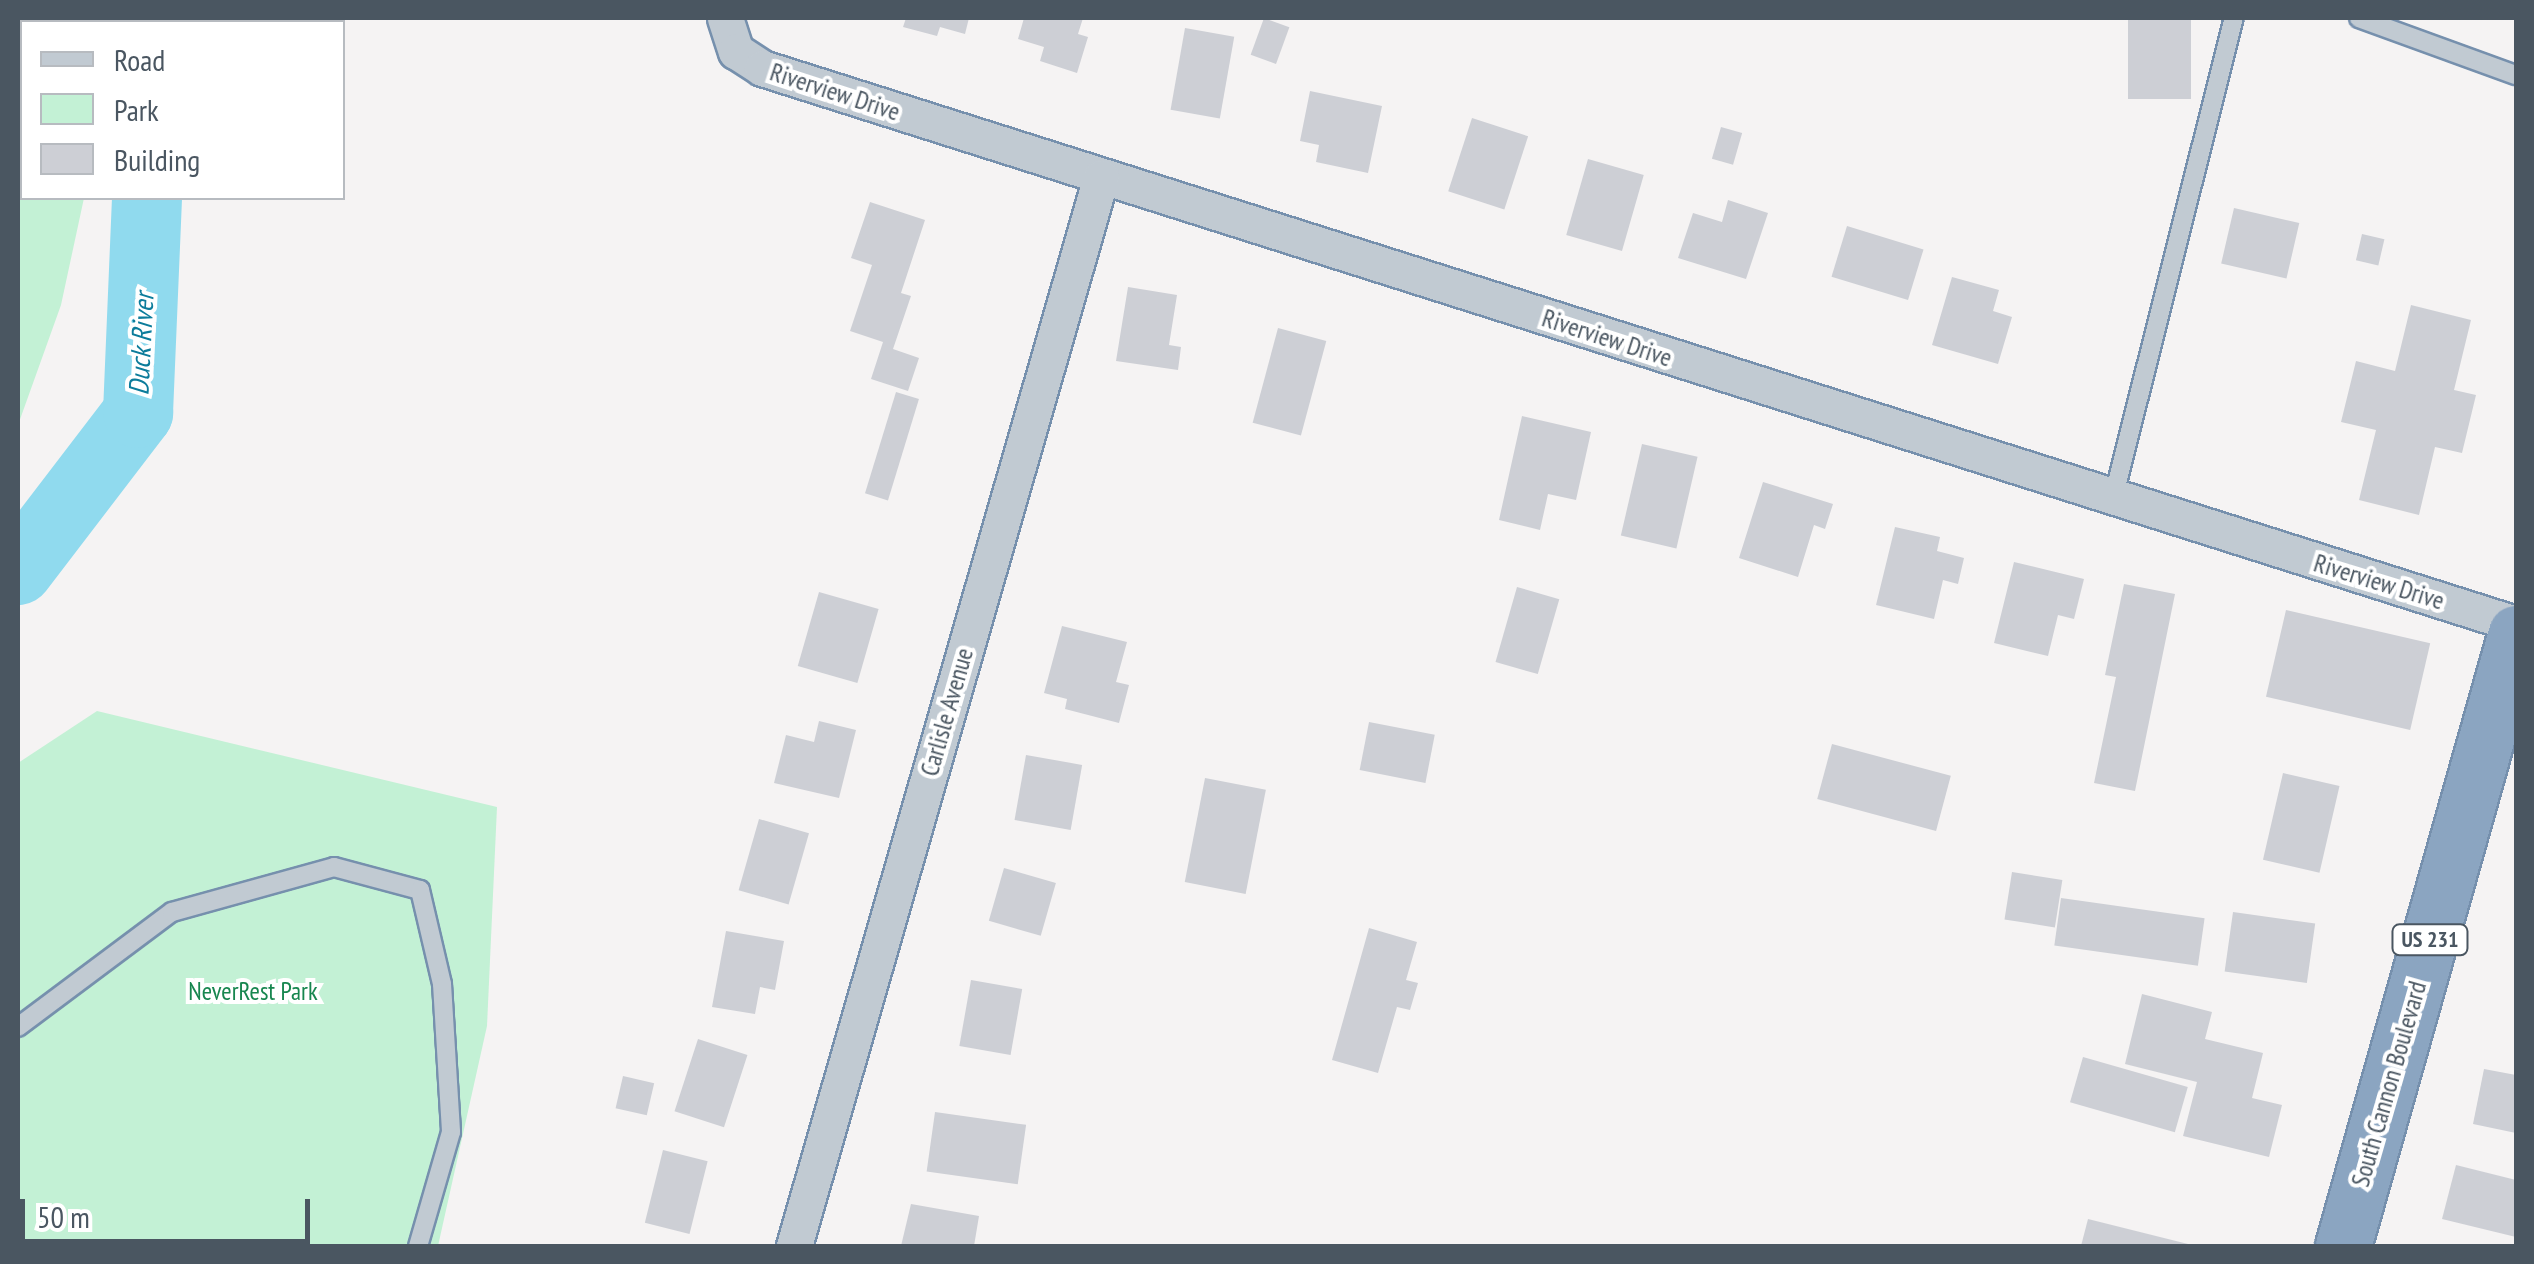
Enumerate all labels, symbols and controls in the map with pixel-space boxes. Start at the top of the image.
legend [20,20,345,200]
text: Road [114,40,165,79]
street label: Riverview Drive [766,57,904,127]
text: Park [114,90,159,129]
text: Building [114,140,200,179]
water label: Duck River [122,292,160,396]
street label: Riverview Drive [1538,303,1676,373]
street label: Riverview Drive [2310,548,2448,616]
street label: Carlisle Avenue [914,644,980,780]
road number: US 231 [2390,923,2470,957]
park label: NeverRest Park [188,976,318,1006]
street label: South Cannon Boulevard [2345,978,2433,1190]
scale bar [25,1179,315,1241]
text: 50 m [37,1197,90,1236]

